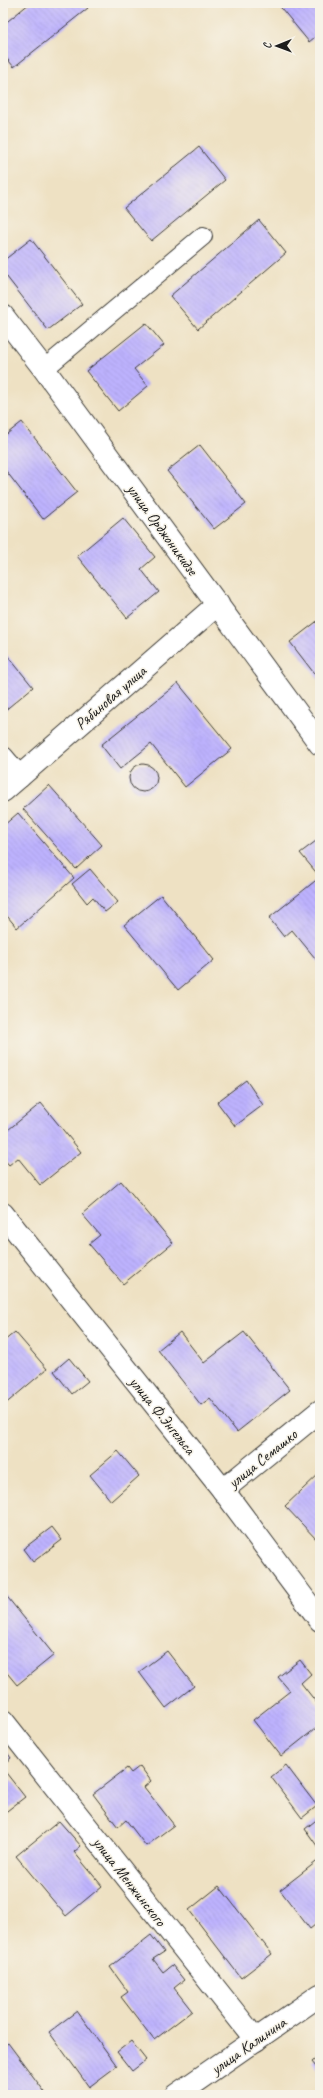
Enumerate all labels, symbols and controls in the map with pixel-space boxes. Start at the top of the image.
north arrow [257,26,297,66]
text: С [260,42,274,49]
street label: улица Орджоникидзе [122,479,203,581]
street label: Рябиновая улица [71,660,152,734]
street label: улица Ф.Энгельса [124,1372,201,1460]
street label: улица Семашко [223,1424,302,1493]
street label: улица Менжинского [88,1832,171,1931]
street label: улица Калинина [206,2012,291,2080]

